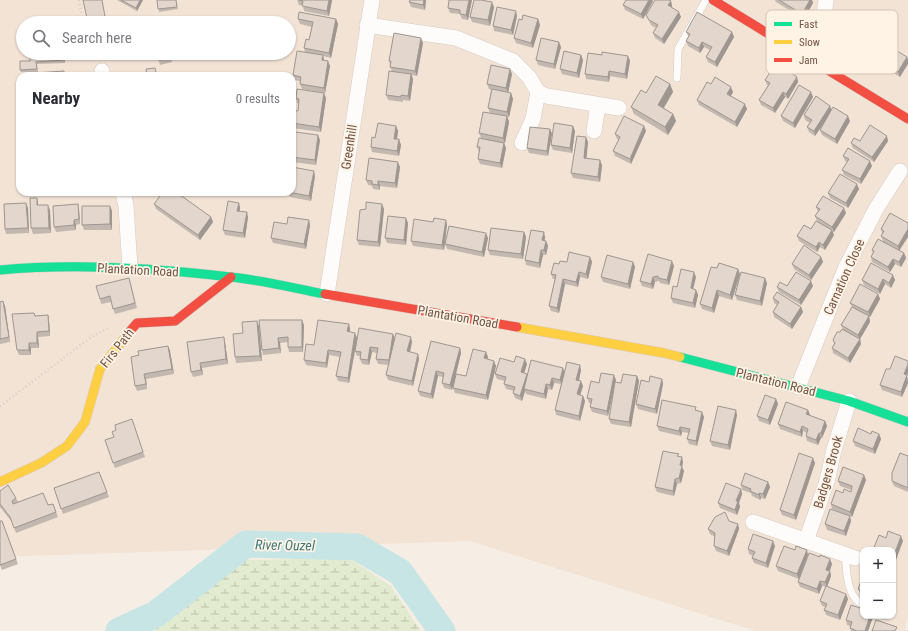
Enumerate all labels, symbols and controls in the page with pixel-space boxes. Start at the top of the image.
legend [766,10,898,74]
search box [16,16,296,60]
text: Fast [799,18,818,31]
icon: search [30,27,52,49]
text: Search here [62,29,132,47]
text: Slow [799,36,820,49]
text: Jam [799,54,818,67]
text: Nearby [32,88,80,108]
text: 0 results [236,91,280,106]
street label: Greenhill [338,123,360,171]
street label: Carnation Close [821,237,867,317]
street label: Plantation Road [97,260,179,280]
street label: Plantation Road [417,303,499,331]
street label: Firs Path [97,325,137,371]
street label: Plantation Road [735,365,817,399]
street label: Badgers Brook [810,434,846,510]
water label: River Ouzel [255,536,316,554]
map controls [860,547,896,619]
button: + [860,547,896,583]
button: − [860,583,896,619]

